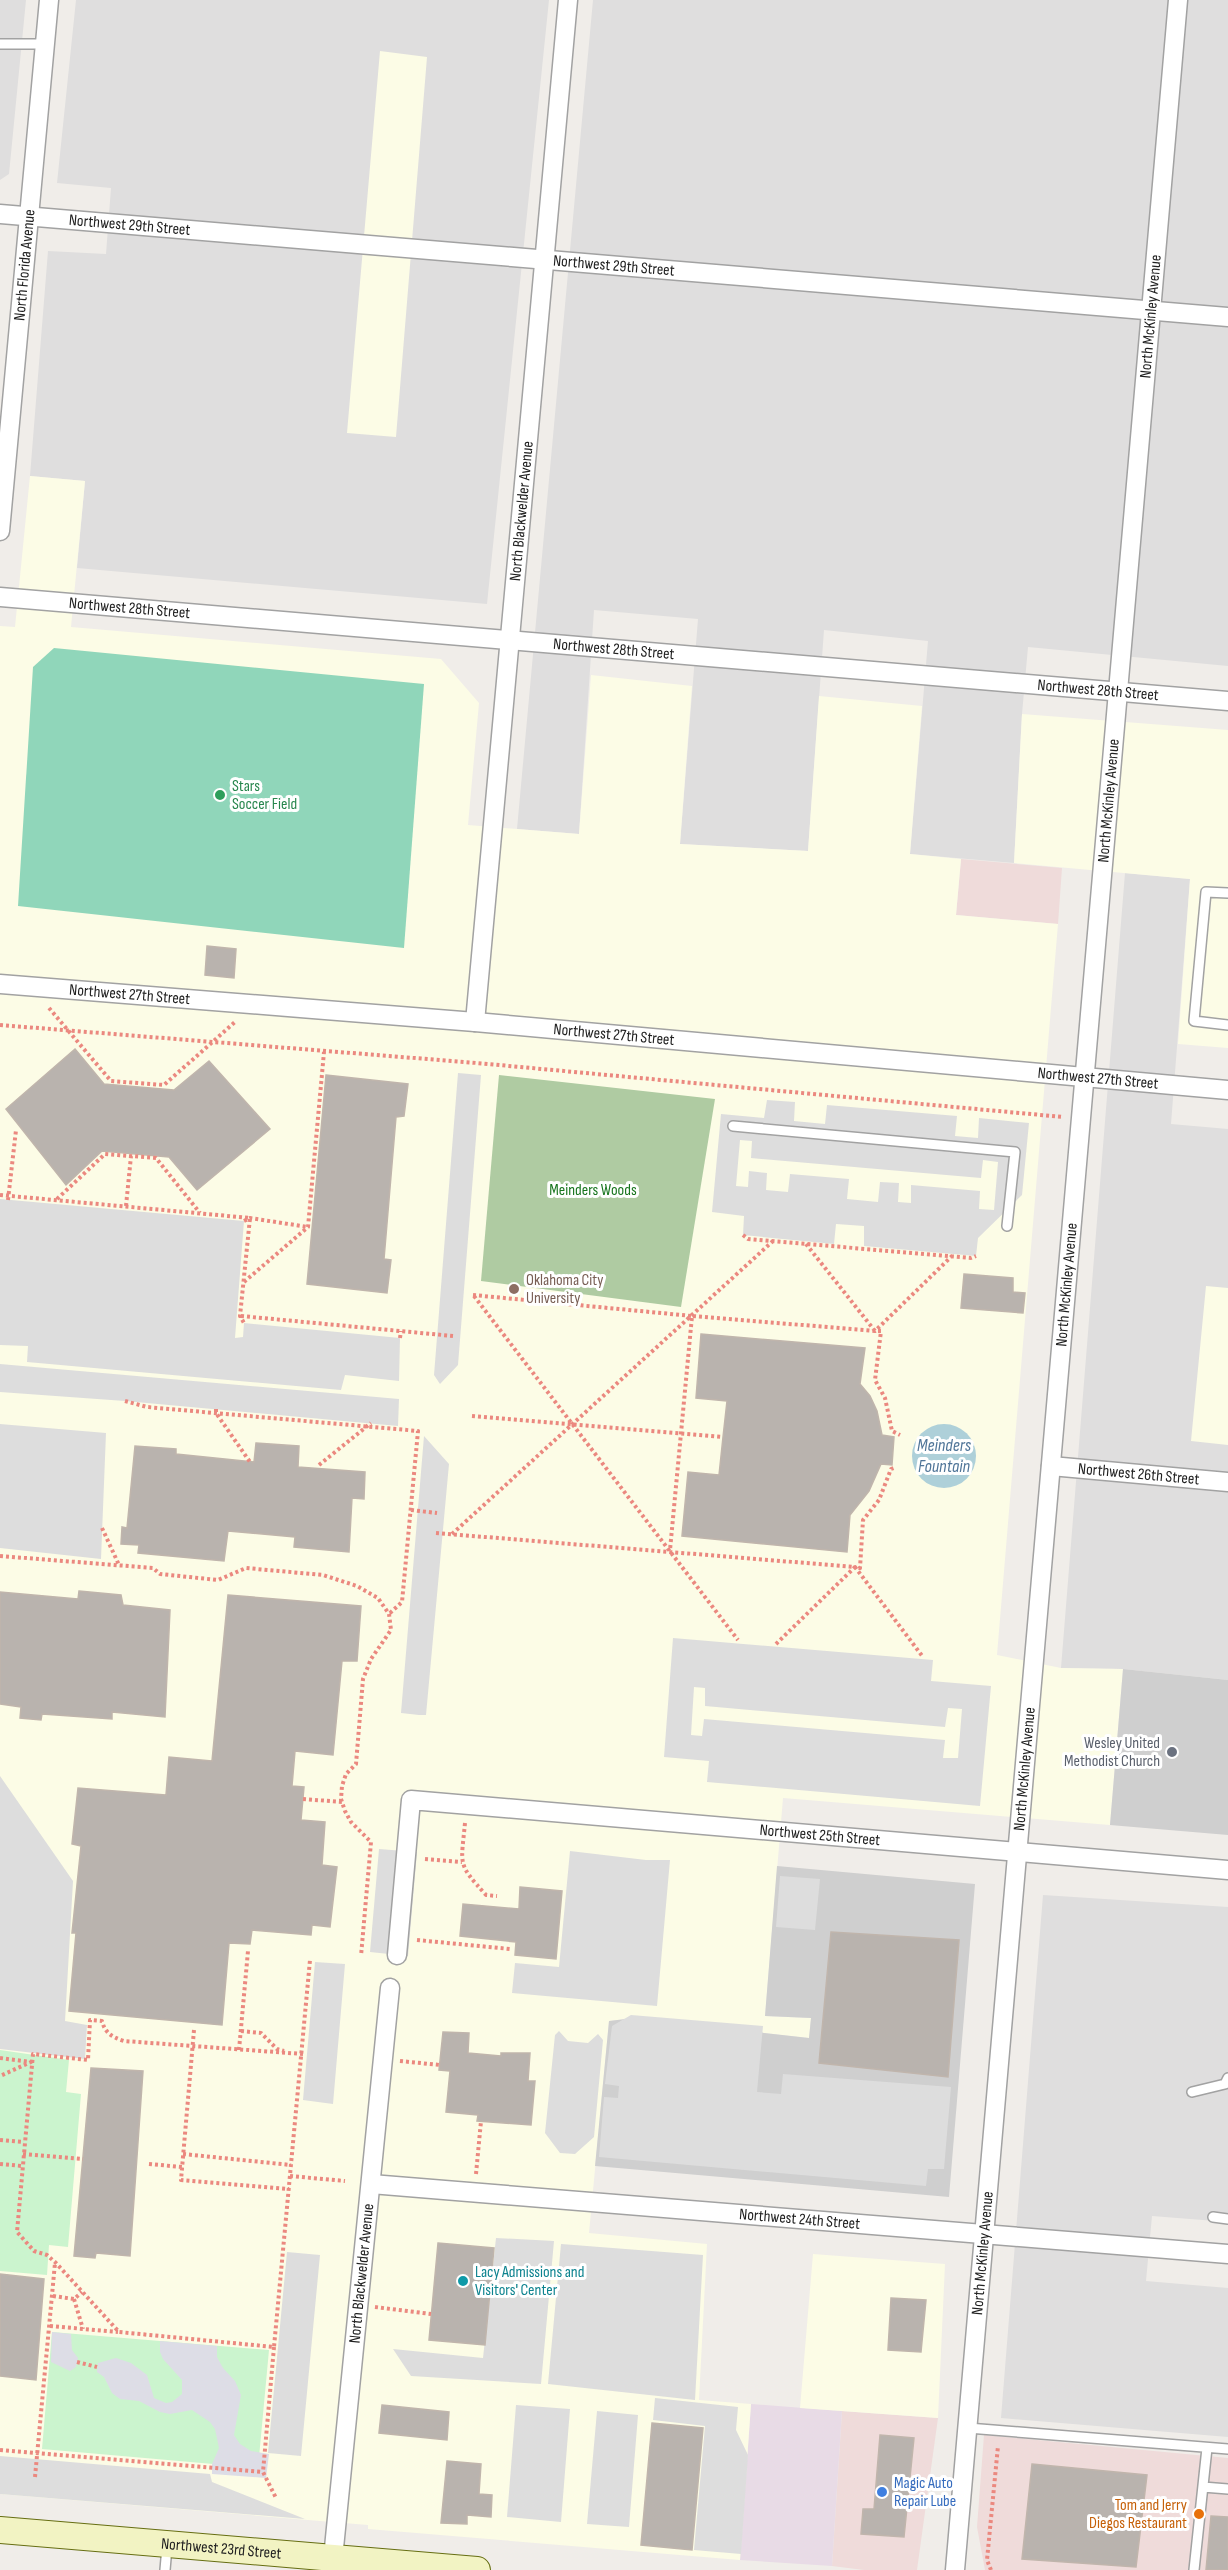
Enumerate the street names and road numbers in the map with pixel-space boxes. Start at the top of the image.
street label: North Florida Avenue [10,209,39,322]
street label: Northwest 29th Street [68,210,191,239]
street label: Northwest 29th Street [552,251,675,280]
street label: North McKinley Avenue [1136,254,1165,379]
street label: North Blackwelder Avenue [506,440,537,582]
street label: Northwest 28th Street [68,593,191,623]
street label: Northwest 28th Street [552,634,675,664]
street label: Northwest 28th Street [1037,675,1160,705]
street label: North McKinley Avenue [1094,738,1123,863]
street label: Northwest 27th Street [68,980,191,1009]
street label: Northwest 27th Street [553,1020,675,1049]
street label: Northwest 27th Street [1037,1063,1159,1093]
street label: North McKinley Avenue [1052,1222,1081,1348]
street label: Northwest 26th Street [1077,1459,1200,1489]
street label: North McKinley Avenue [1010,1706,1039,1832]
street label: Northwest 25th Street [759,1820,881,1850]
street label: North McKinley Avenue [968,2191,997,2316]
street label: North Blackwelder Avenue [345,2203,378,2344]
street label: Northwest 24th Street [738,2205,861,2233]
street label: Northwest 23rd Street [160,2534,282,2563]

